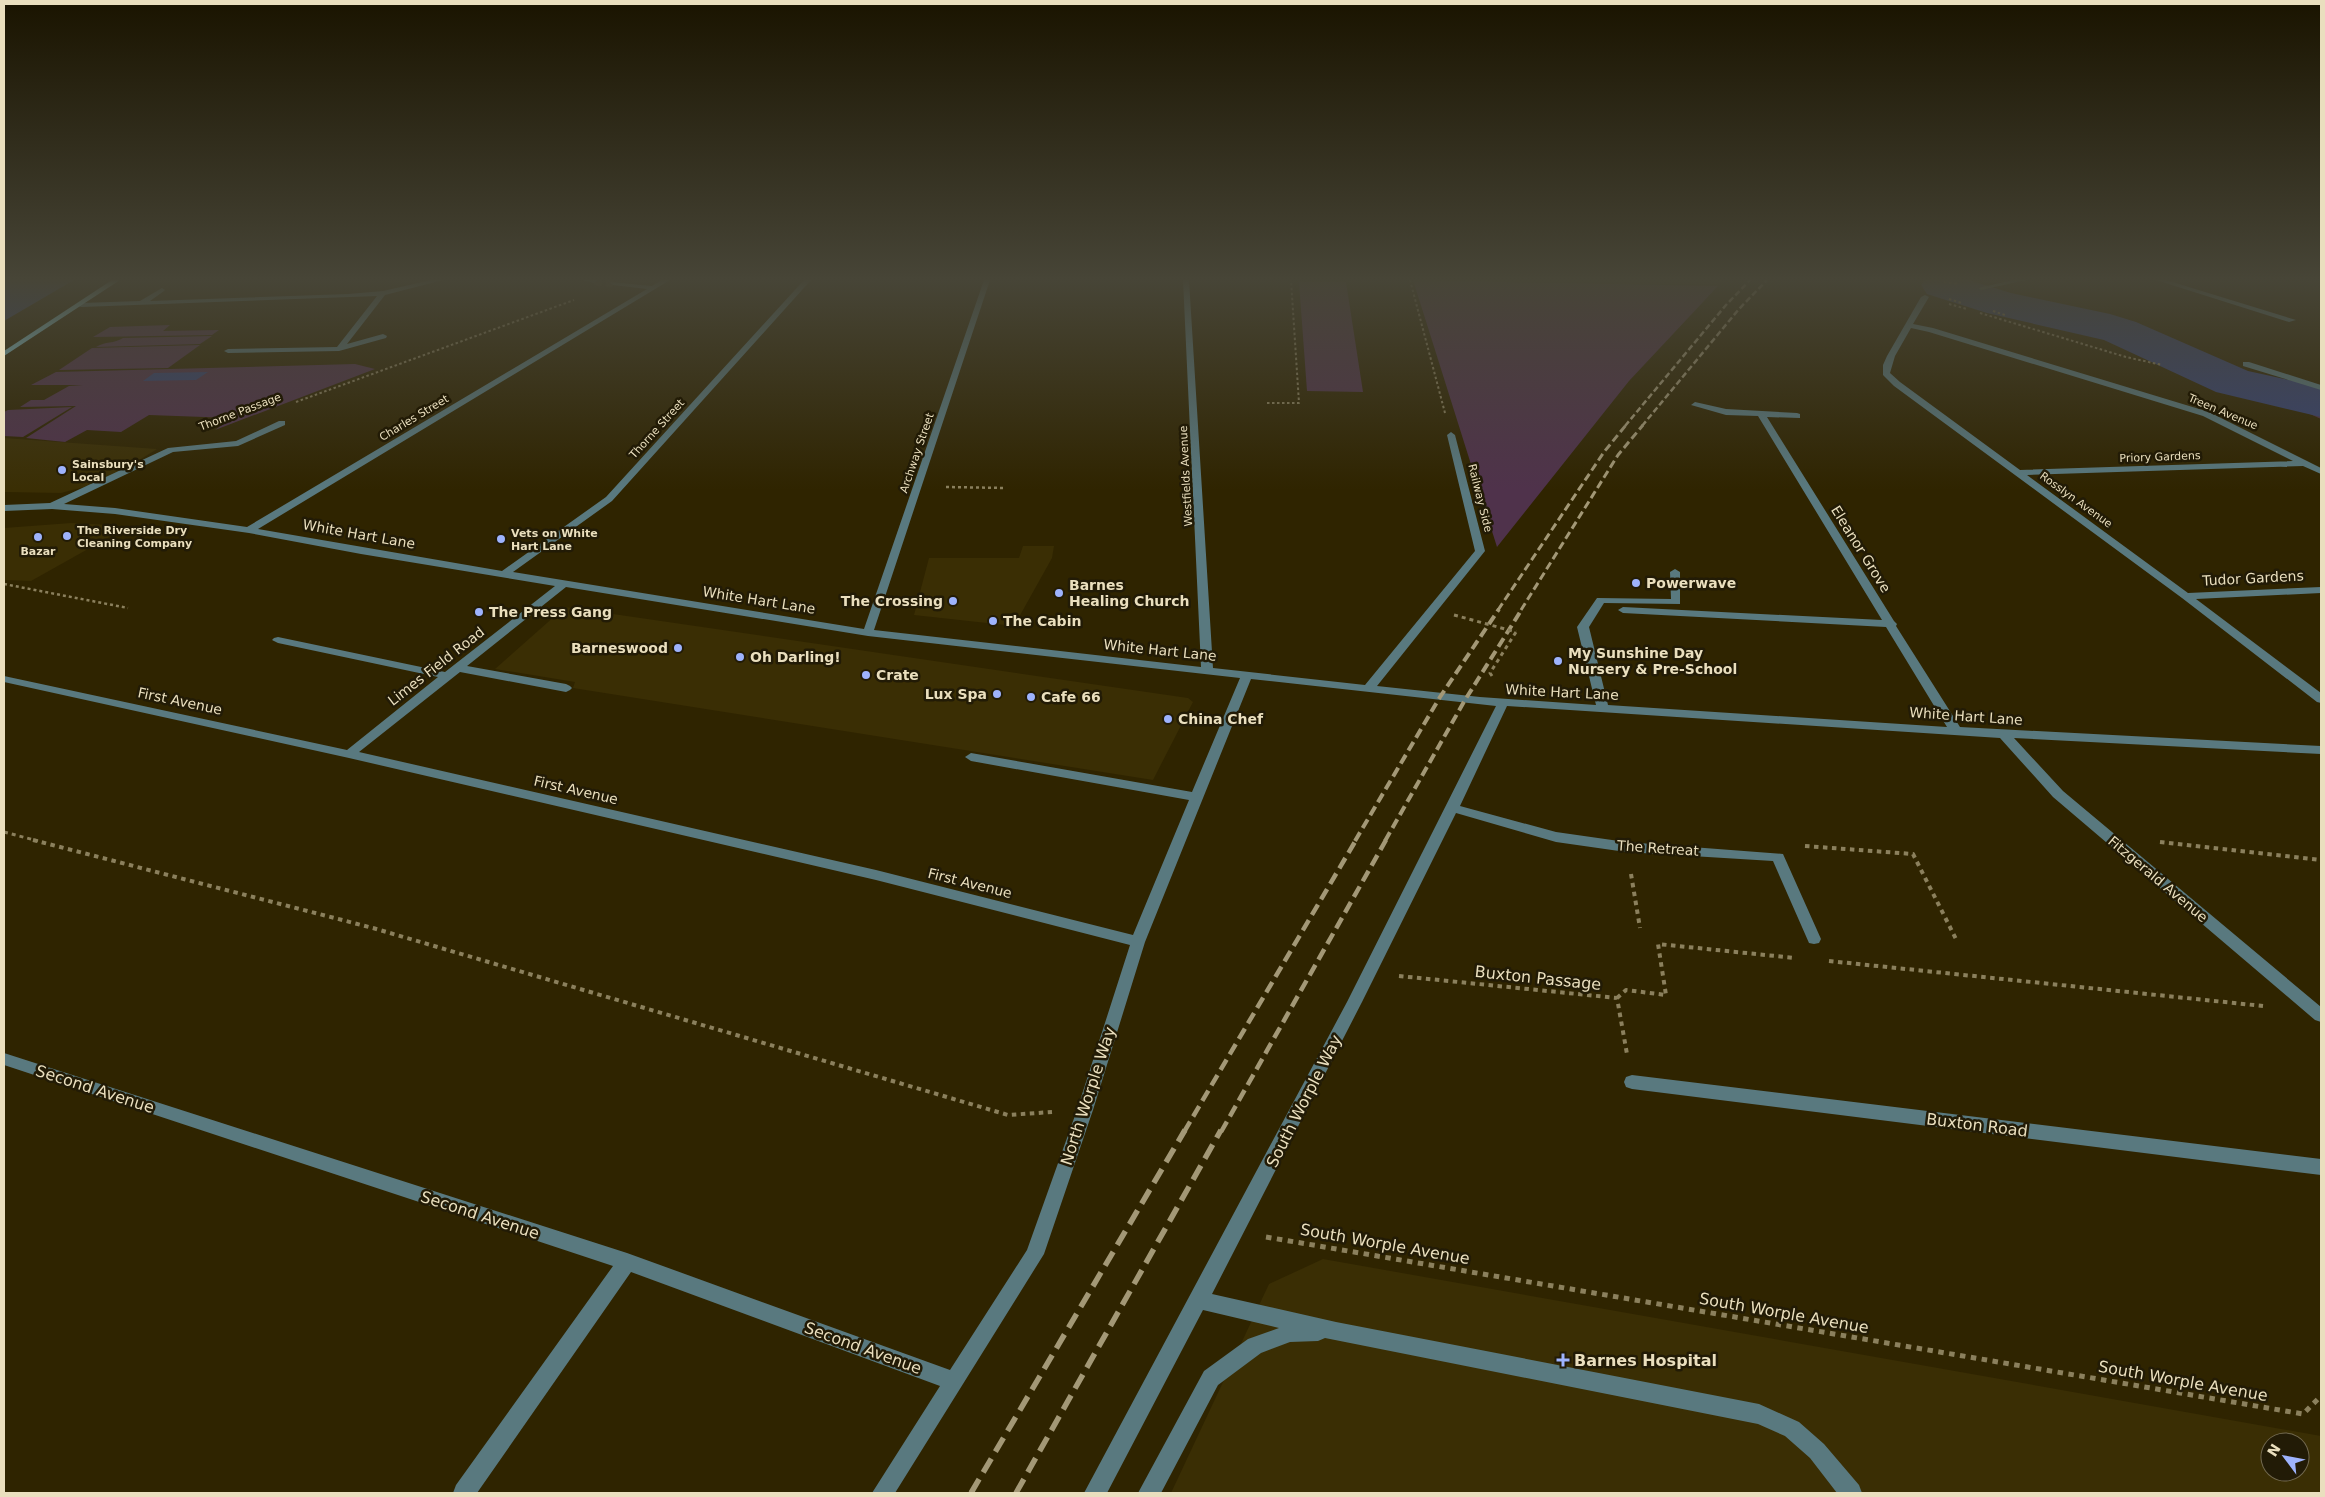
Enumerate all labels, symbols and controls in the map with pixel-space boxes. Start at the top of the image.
street label: Thorne Passage [196,390,283,434]
street label: Treen Avenue [2185,391,2260,433]
street label: Charles Street [377,392,452,444]
street label: Thorne Street [626,396,688,462]
street label: Archway Street [897,411,937,495]
street label: Westfields Avenue [1177,425,1195,527]
street label: Priory Gardens [2119,449,2201,465]
place label: Sainsbury's Local [72,458,144,484]
street label: Railway Side [1465,463,1495,534]
marker: Sainsbury's Local [56,464,68,476]
street label: Rosslyn Avenue [2037,469,2115,531]
street label: Eleanor Grove [1828,503,1894,595]
street label: White Hart Lane [302,516,416,552]
place label: The Riverside Dry Cleaning Company [77,524,192,550]
place label: Vets on White Hart Lane [511,527,598,553]
marker: The Riverside Dry Cleaning Company [61,530,73,542]
marker: Bazar [32,531,44,543]
marker: Vets on White Hart Lane [495,533,507,545]
place label: Bazar [20,545,56,558]
street label: Tudor Gardens [2201,567,2304,589]
place label: Powerwave [1646,575,1736,591]
place label: Barnes Healing Church [1069,577,1190,609]
marker: Powerwave [1630,577,1642,589]
street label: White Hart Lane [702,583,816,617]
marker: Barnes Healing Church [1053,587,1065,599]
place label: The Crossing [841,593,943,609]
marker: The Crossing [947,595,959,607]
place label: The Press Gang [489,604,612,620]
marker: The Press Gang [473,606,485,618]
place label: The Cabin [1003,613,1081,629]
marker: The Cabin [987,615,999,627]
street label: Limes Field Road [385,624,487,708]
street label: White Hart Lane [1103,636,1217,664]
place label: Barneswood [571,640,668,656]
marker: Barneswood [672,642,684,654]
place label: My Sunshine Day Nursery & Pre-School [1568,645,1737,677]
place label: Oh Darling! [750,649,841,665]
marker: Oh Darling! [734,651,746,663]
marker: My Sunshine Day Nursery & Pre-School [1552,655,1564,667]
place label: Crate [876,667,919,683]
marker: Crate [860,669,872,681]
street label: White Hart Lane [1505,681,1619,703]
street label: First Avenue [136,684,224,718]
place label: Lux Spa [925,686,987,702]
marker: Lux Spa [991,688,1003,700]
place label: Cafe 66 [1041,689,1101,705]
marker: Cafe 66 [1025,691,1037,703]
street label: White Hart Lane [1909,704,2023,728]
place label: China Chef [1178,711,1264,727]
marker: China Chef [1162,713,1174,725]
street label: First Avenue [532,773,620,807]
street label: Fitzgerald Avenue [2105,833,2211,925]
street label: The Retreat [1616,837,1700,859]
street label: First Avenue [926,865,1014,901]
street label: Buxton Passage [1474,962,1602,994]
street label: North Worple Way [1057,1024,1119,1168]
street label: South Worple Way [1262,1031,1346,1171]
street label: Second Avenue [33,1061,157,1117]
street label: Buxton Road [1925,1109,2029,1141]
street label: Second Avenue [418,1187,542,1243]
street label: South Worple Avenue [1299,1220,1471,1268]
street label: South Worple Avenue [1698,1289,1870,1337]
street label: Second Avenue [802,1318,924,1378]
place label: Barnes Hospital [1574,1351,1717,1370]
marker: Barnes Hospital [1556,1353,1570,1367]
street label: South Worple Avenue [2097,1357,2269,1405]
north arrow [2260,1432,2310,1482]
text: N [2264,1441,2284,1459]

